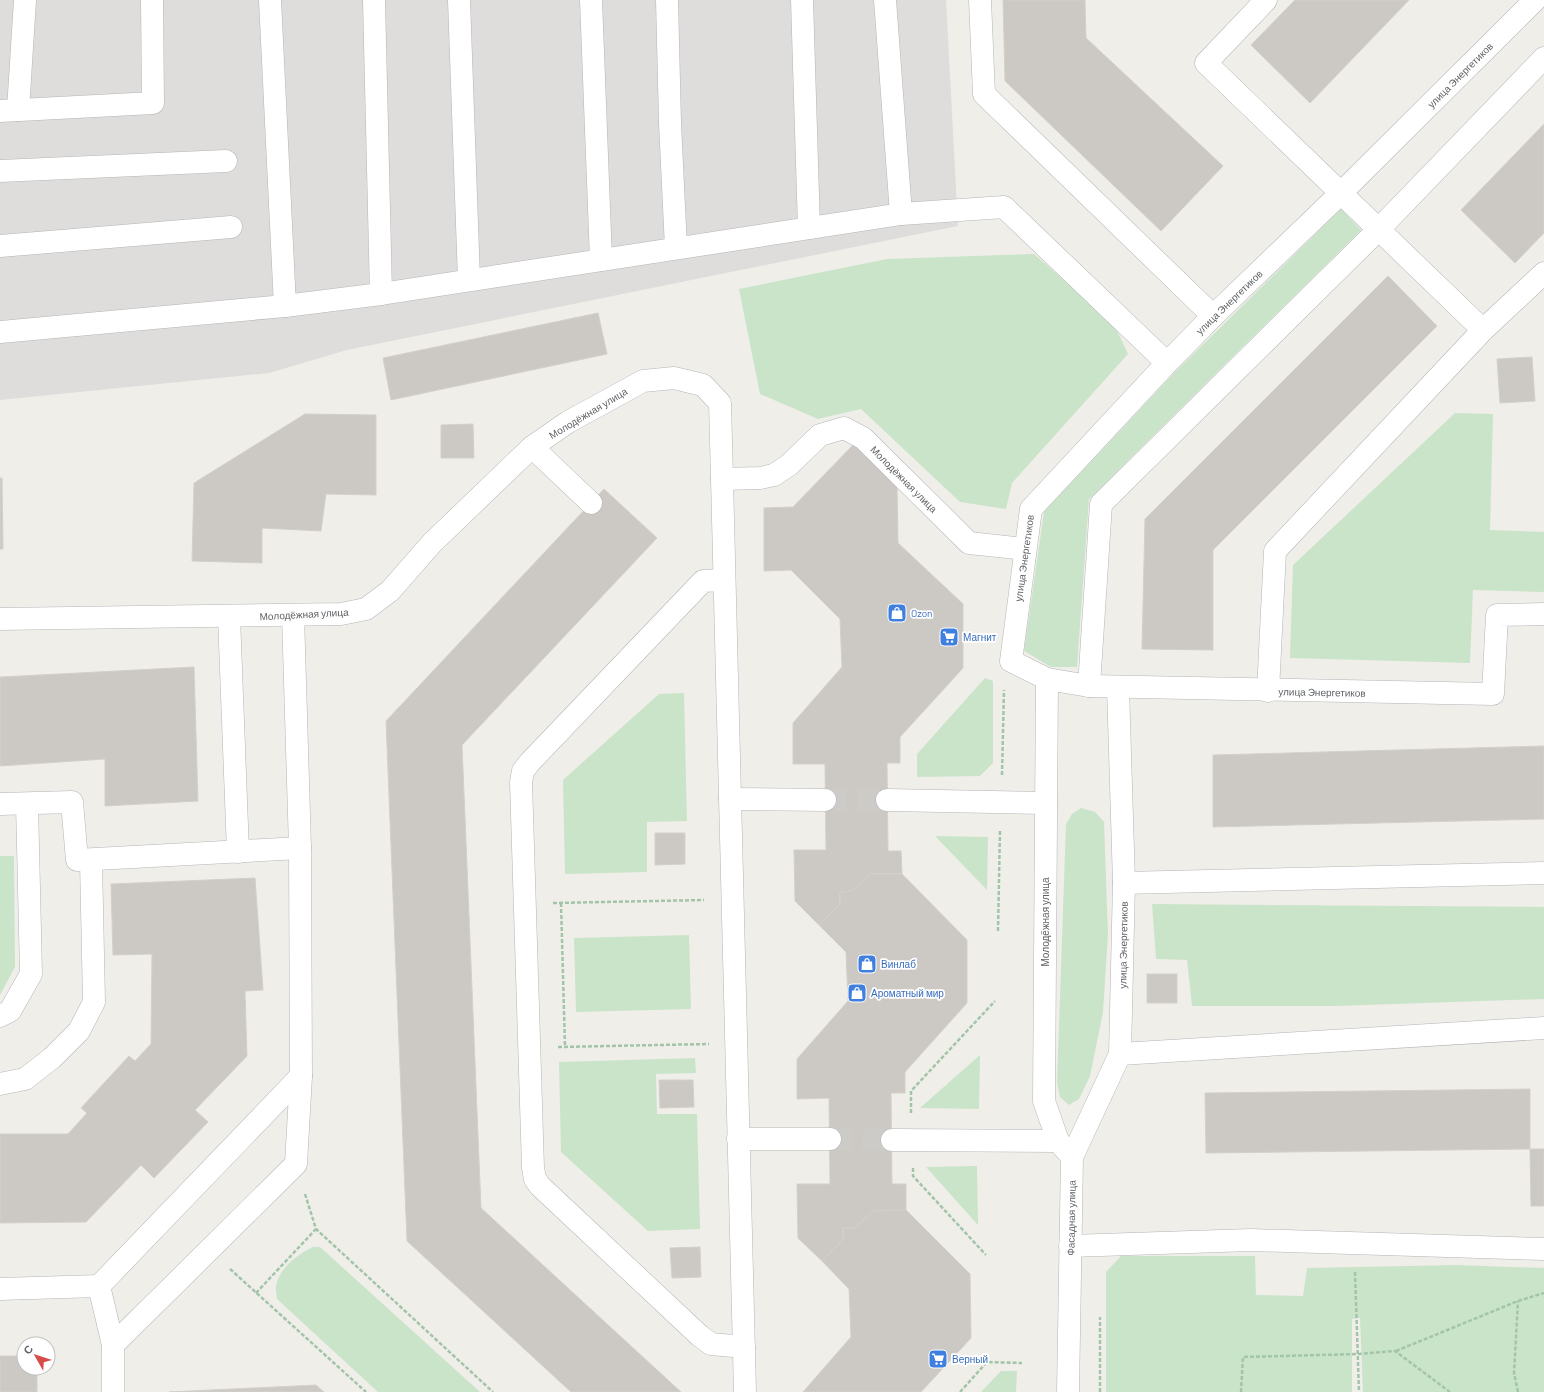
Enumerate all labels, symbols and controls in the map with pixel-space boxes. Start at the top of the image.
street label: улица Энергетиков [1425,40,1495,110]
street label: улица Энергетиков [1193,267,1265,337]
street label: Молодёжная улица [547,385,630,441]
street label: Молодёжная улица [868,443,940,515]
street label: улица Энергетиков [1012,514,1036,602]
shop icon: Ozon [886,602,908,624]
street label: Молодёжная улица [259,606,349,622]
place label: Ozon [911,607,933,619]
supermarket icon: Магнит [938,626,960,648]
place label: Магнит [963,631,997,643]
street label: улица Энергетиков [1278,685,1366,699]
street label: Молодёжная улица [1039,877,1051,967]
street label: улица Энергетиков [1116,901,1130,989]
shop icon: Винлаб [856,953,878,975]
place label: Винлаб [881,958,916,970]
shop icon: Ароматный мир [846,982,868,1004]
place label: Ароматный мир [871,987,944,999]
street label: Фасадная улица [1064,1180,1078,1256]
north arrow [16,1336,56,1376]
text: С [20,1342,35,1357]
supermarket icon: Верный [927,1348,949,1370]
place label: Верный [952,1353,988,1365]

